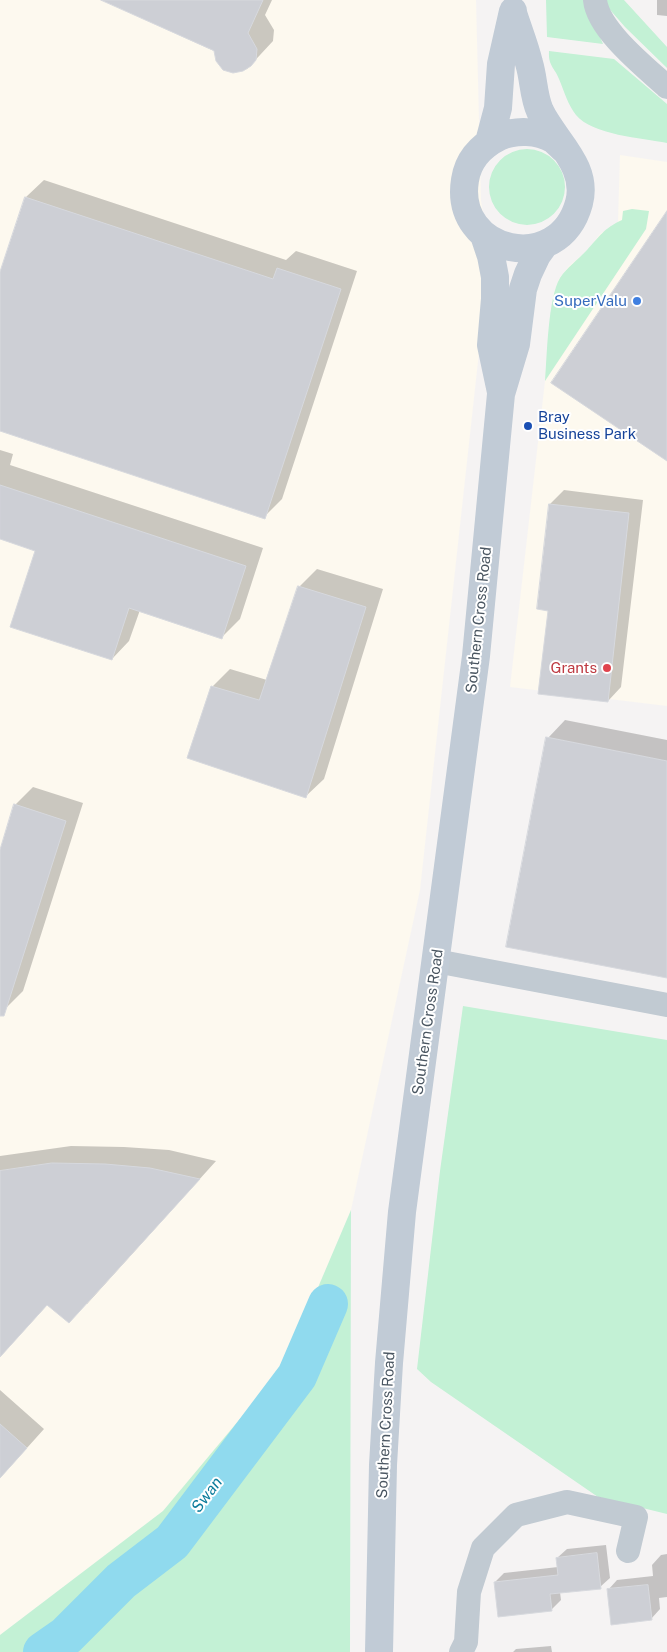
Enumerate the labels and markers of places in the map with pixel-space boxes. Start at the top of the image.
place label: SuperValu [554,292,627,310]
marker: SuperValu [631,295,643,307]
place label: Bray Business Park [538,408,636,443]
marker: Bray Business Park [522,420,534,432]
place label: Grants [550,659,597,677]
marker: Grants [601,662,613,674]

